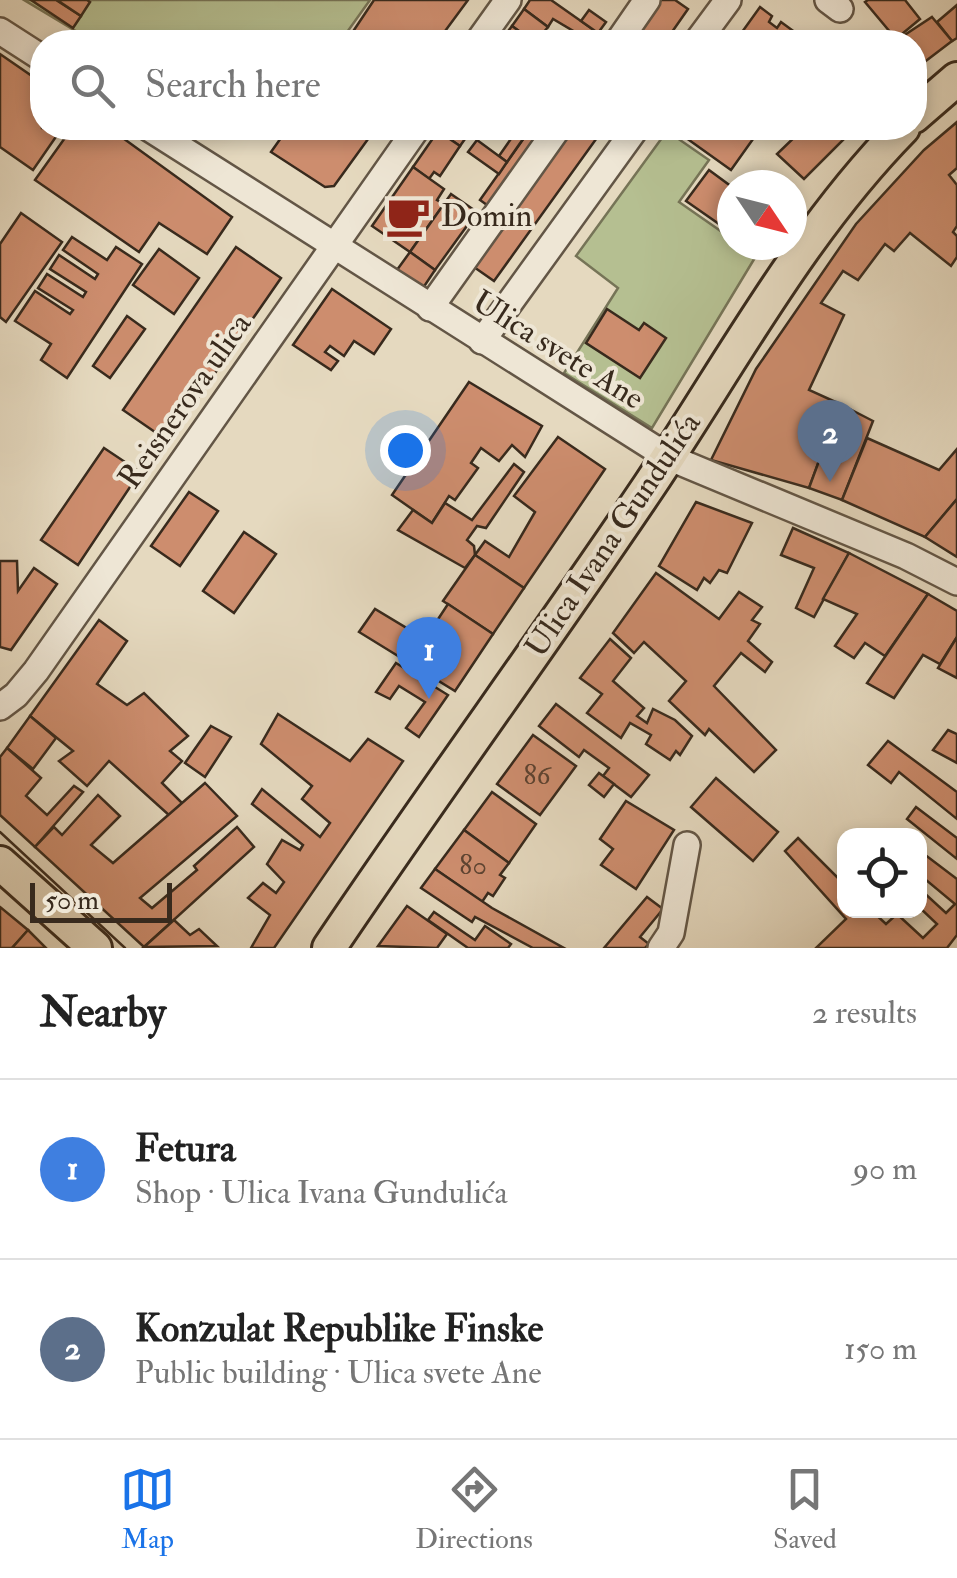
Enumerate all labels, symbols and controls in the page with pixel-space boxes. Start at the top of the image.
search box [30,30,927,140]
icon: search [65,58,120,113]
text: Search here [145,61,321,109]
north arrow [717,170,807,260]
cafe icon: Domin [384,192,432,240]
place label: Domin [441,196,532,236]
street label: Ulica svete Ane [465,281,651,419]
street label: Reisnerova ulica [110,305,261,496]
pin: 2 [798,400,862,482]
street label: Ulica Ivana Gundulića [516,404,710,665]
your location [380,425,431,476]
pin: 1 [396,616,462,699]
house number: 86 [523,758,553,793]
map controls [837,828,927,918]
button: locate [837,828,927,918]
house number: 80 [459,848,487,883]
scale bar [30,878,172,923]
text: 50 m [45,883,99,918]
text: Nearby [40,987,166,1039]
text: 2 results [812,993,917,1033]
text: Fetura [135,1125,236,1173]
text: 1 [67,1149,78,1189]
text: 90 m [853,1149,917,1189]
text: Shop · Ulica Ivana Gundulića [135,1173,508,1213]
text: Konzulat Republike Finske [135,1305,543,1353]
text: 2 [64,1329,81,1369]
text: 150 m [844,1329,917,1369]
text: Public building · Ulica svete Ane [135,1353,542,1393]
tab: Map [120,1462,175,1557]
tab: Directions [415,1462,533,1557]
tab: Saved [773,1462,837,1557]

